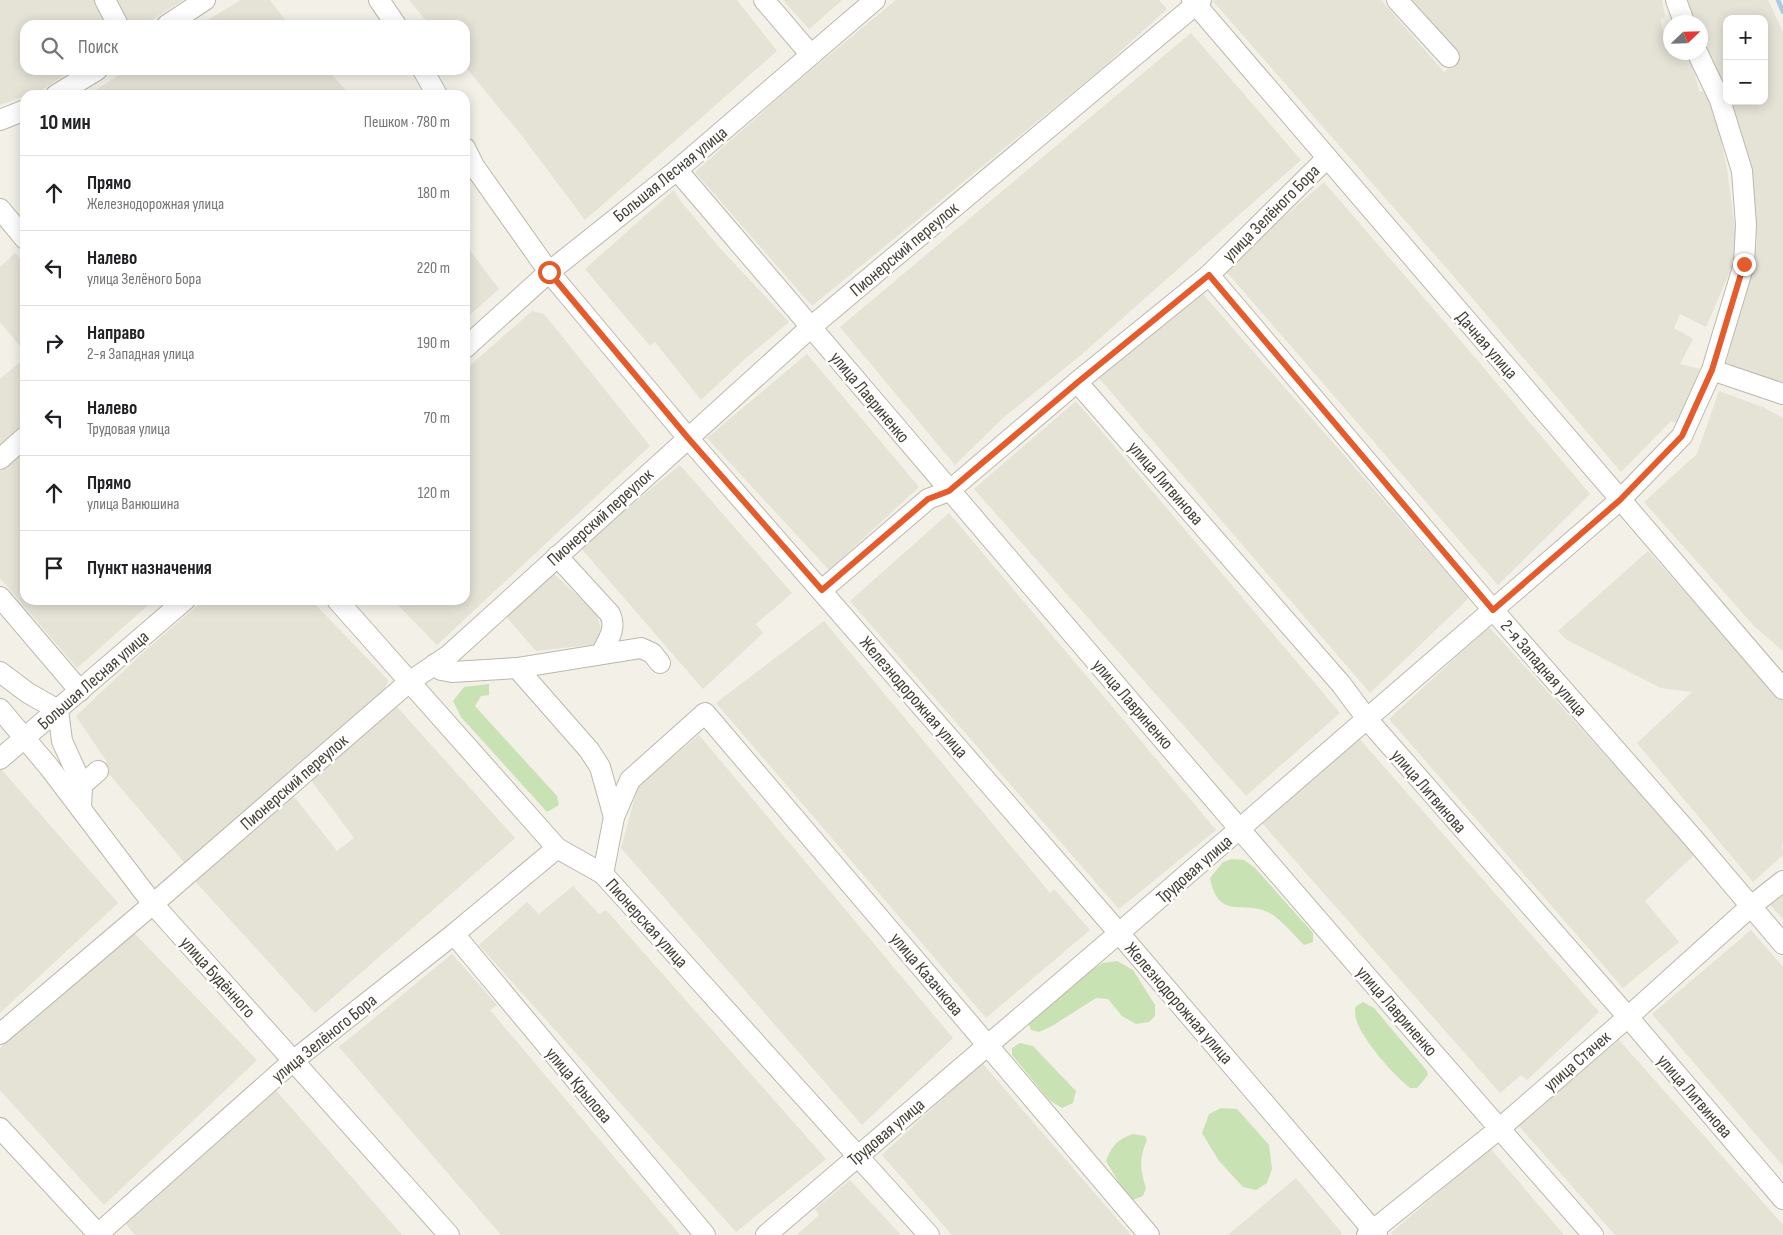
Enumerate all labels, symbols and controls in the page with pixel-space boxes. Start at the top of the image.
north arrow [1663,15,1708,60]
map controls [1723,15,1768,105]
button: + [1723,15,1768,60]
search box [20,20,470,75]
icon: search [38,34,66,62]
text: Поиск [78,36,118,59]
button: − [1723,60,1768,105]
text: 10 мин [40,110,91,135]
text: Пешком · 780 m [364,113,450,132]
street label: Большая Лесная улица [609,122,731,227]
street label: улица Зелёного Бора [1218,160,1324,266]
text: Прямо [87,172,131,195]
icon: ahead [40,179,68,207]
text: 180 m [417,184,450,203]
text: Железнодорожная улица [87,195,224,214]
street label: Пионерский переулок [846,198,963,301]
text: Налево [87,247,137,270]
route end [1733,253,1756,276]
icon: left [40,254,68,282]
text: 220 m [417,259,450,278]
route start [538,261,561,284]
text: улица Зелёного Бора [87,270,201,289]
street label: Дачная улица [1451,307,1522,384]
text: Направо [87,322,145,345]
icon: right [40,329,68,357]
text: 190 m [417,334,450,353]
text: 2-я Западная улица [87,345,194,364]
street label: улица Лавриненко [825,347,914,447]
text: Налево [87,397,137,420]
icon: left [40,404,68,432]
text: 70 m [424,409,450,428]
text: Трудовая улица [87,420,170,439]
street label: улица Литвинова [1124,437,1208,530]
street label: Пионерский переулок [543,464,658,571]
text: Прямо [87,472,131,495]
icon: ahead [40,479,68,507]
text: 120 m [418,484,450,503]
text: улица Ванюшина [87,495,180,514]
icon: arrive [40,554,68,582]
text: Пункт назначения [87,557,212,580]
street label: 2-я Западная улица [1496,616,1591,721]
street label: Большая Лесная улица [34,626,153,734]
street label: Железнодорожная улица [855,632,972,762]
street label: улица Лавриненко [1088,655,1177,754]
street label: Пионерский переулок [236,730,353,835]
street label: улица Литвинова [1387,745,1471,838]
street label: Трудовая улица [1152,831,1237,908]
street label: Пионерская улица [601,874,692,972]
street label: улица Казачкова [886,928,968,1020]
street label: улица Будённого [176,932,260,1022]
street label: Железнодорожная улица [1120,938,1237,1068]
street label: улица Лавриненко [1352,962,1441,1061]
street label: улица Зелёного Бора [268,990,381,1087]
street label: улица Стачек [1540,1027,1615,1096]
street label: улица Крылова [541,1043,616,1128]
street label: улица Литвинова [1653,1050,1737,1143]
street label: Трудовая улица [844,1094,929,1170]

